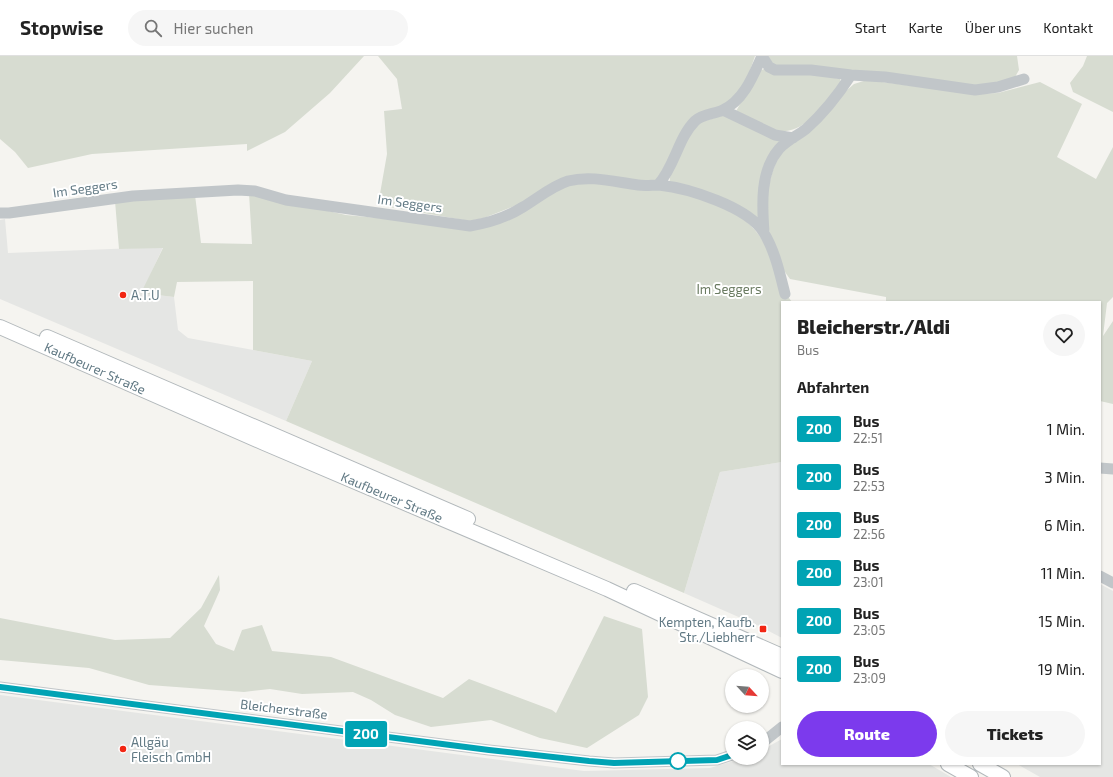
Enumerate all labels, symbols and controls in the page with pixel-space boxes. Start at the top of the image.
search box [128,10,408,46]
text: Stopwise [20,16,104,39]
icon: search [142,17,164,39]
text: Hier suchen [174,19,253,37]
text: Start [855,19,886,36]
text: Karte [908,19,943,36]
text: Über uns [965,19,1021,36]
text: Kontakt [1043,19,1093,36]
street label: Im Seggers [52,176,118,200]
street label: Im Seggers [377,191,443,215]
park label: Im Seggers [696,281,762,297]
place label: A.T.U [131,287,160,303]
marker: A.T.U [118,290,128,300]
button: heart [1043,314,1085,356]
text: Bleicherstr./Aldi [797,315,950,338]
street label: Kaufbeurer Straße [42,339,148,398]
text: Bus [797,342,819,358]
text: Abfahrten [797,378,869,396]
text: Bus [853,412,879,430]
text: 200 [806,420,832,437]
text: 1 Min. [1047,420,1085,438]
text: 22:51 [853,430,883,446]
text: Bus [853,460,879,478]
street label: Kaufbeurer Straße [339,468,445,526]
text: 200 [806,468,832,485]
text: 3 Min. [1044,468,1085,486]
text: 22:53 [853,478,885,494]
text: Bus [853,508,879,526]
text: 200 [806,516,832,533]
text: 6 Min. [1044,516,1085,534]
text: 22:56 [853,526,885,542]
text: Bus [853,556,879,574]
text: 200 [806,564,832,581]
text: 11 Min. [1041,564,1085,582]
text: 23:01 [853,574,884,590]
text: Bus [853,604,879,622]
text: 200 [806,612,832,629]
text: 15 Min. [1039,612,1085,630]
place label: Kempten, Kaufb. Str./Liebherr [659,614,755,645]
text: 23:05 [853,622,885,638]
marker: Kempten, Kaufb. Str./Liebherr [758,624,768,634]
text: Bus [853,652,879,670]
text: 200 [806,660,832,677]
text: 19 Min. [1038,660,1085,678]
north arrow [725,669,769,713]
map controls [725,669,769,765]
text: 23:09 [853,670,886,686]
street label: Bleicherstraße [239,696,329,722]
button: Route [797,711,937,757]
button: Tickets [945,711,1085,757]
line badge: 200 [343,721,389,747]
button: layers [725,721,769,765]
text: 200 [353,725,379,742]
place label: Allgäu Fleisch GmbH [131,734,211,765]
marker: Allgäu Fleisch GmbH [118,744,128,754]
unlabelled marker [669,752,687,770]

